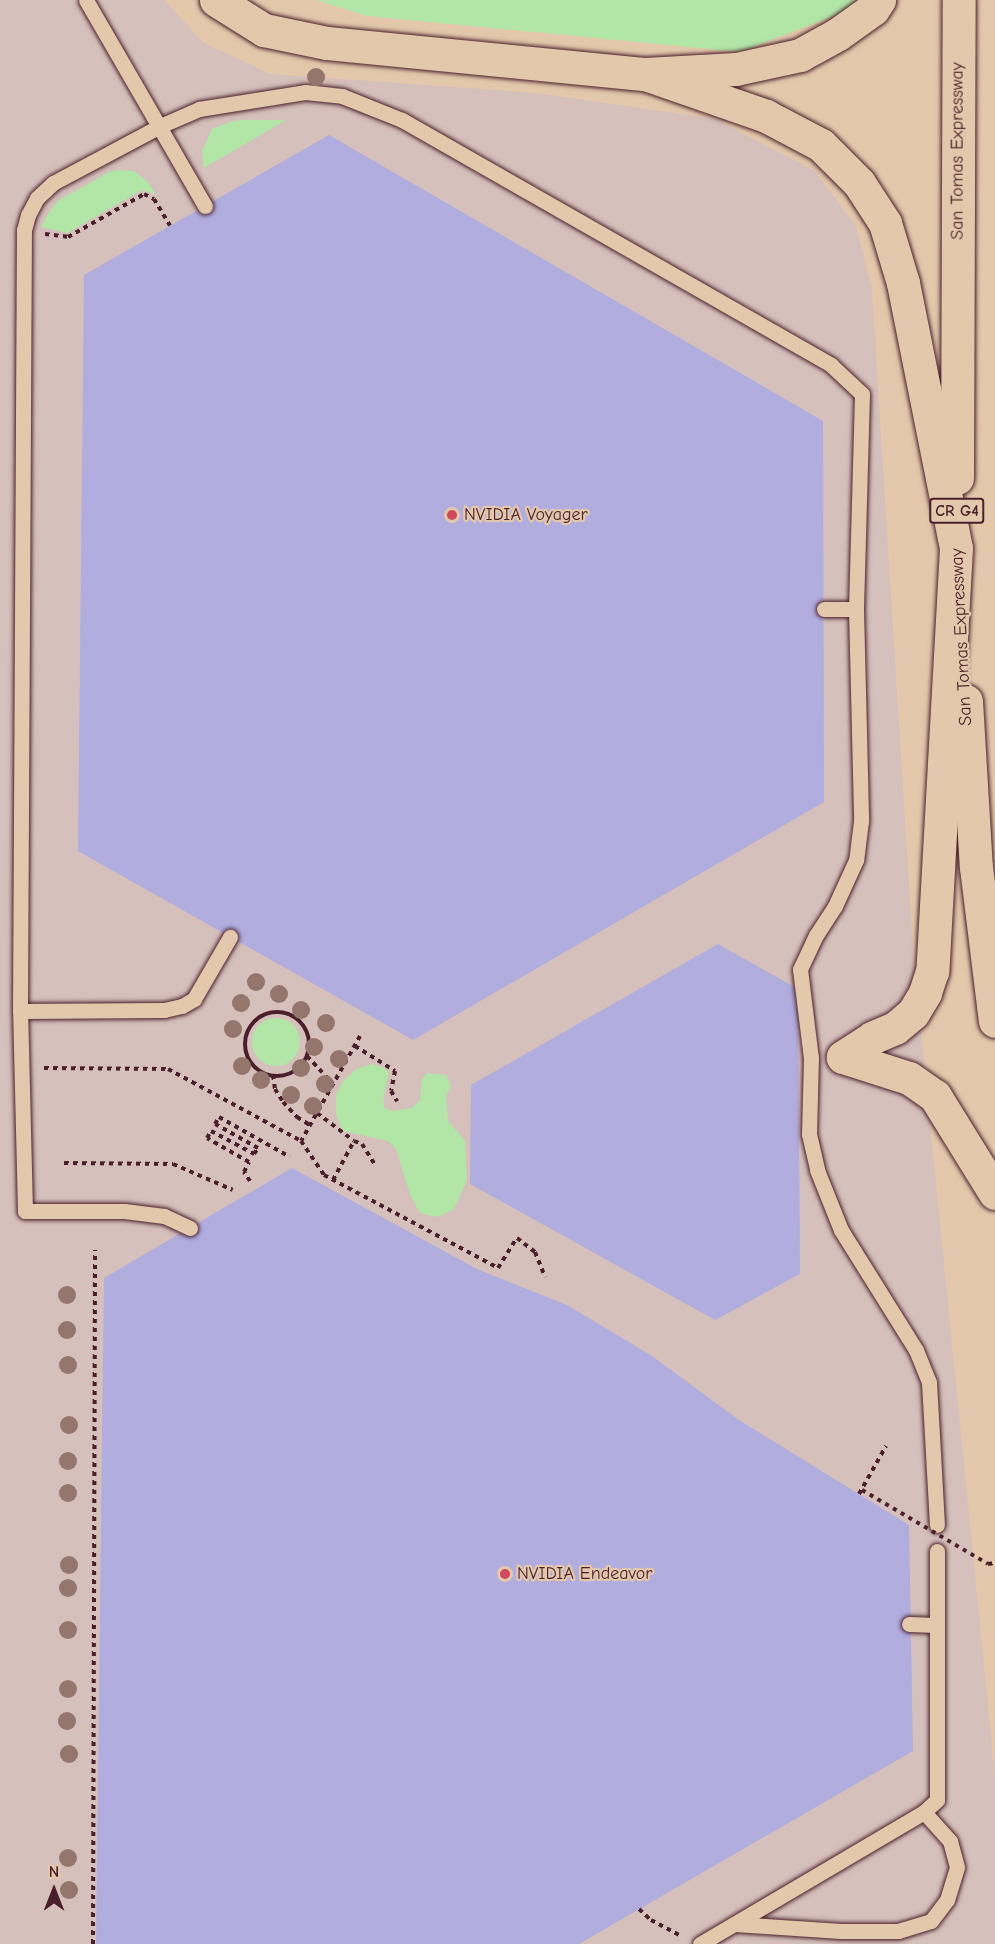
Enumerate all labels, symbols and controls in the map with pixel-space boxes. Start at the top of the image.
street label: San Tomas Expressway [947,62,969,240]
road number: CR G4 [928,498,986,524]
place label: NVIDIA Voyager [464,504,588,526]
marker: NVIDIA Voyager [445,508,459,522]
street label: San Tomas Expressway [947,548,977,726]
place label: NVIDIA Endeavor [517,1563,652,1585]
marker: NVIDIA Endeavor [498,1567,512,1581]
north arrow [24,1860,84,1920]
text: N [49,1863,59,1881]

